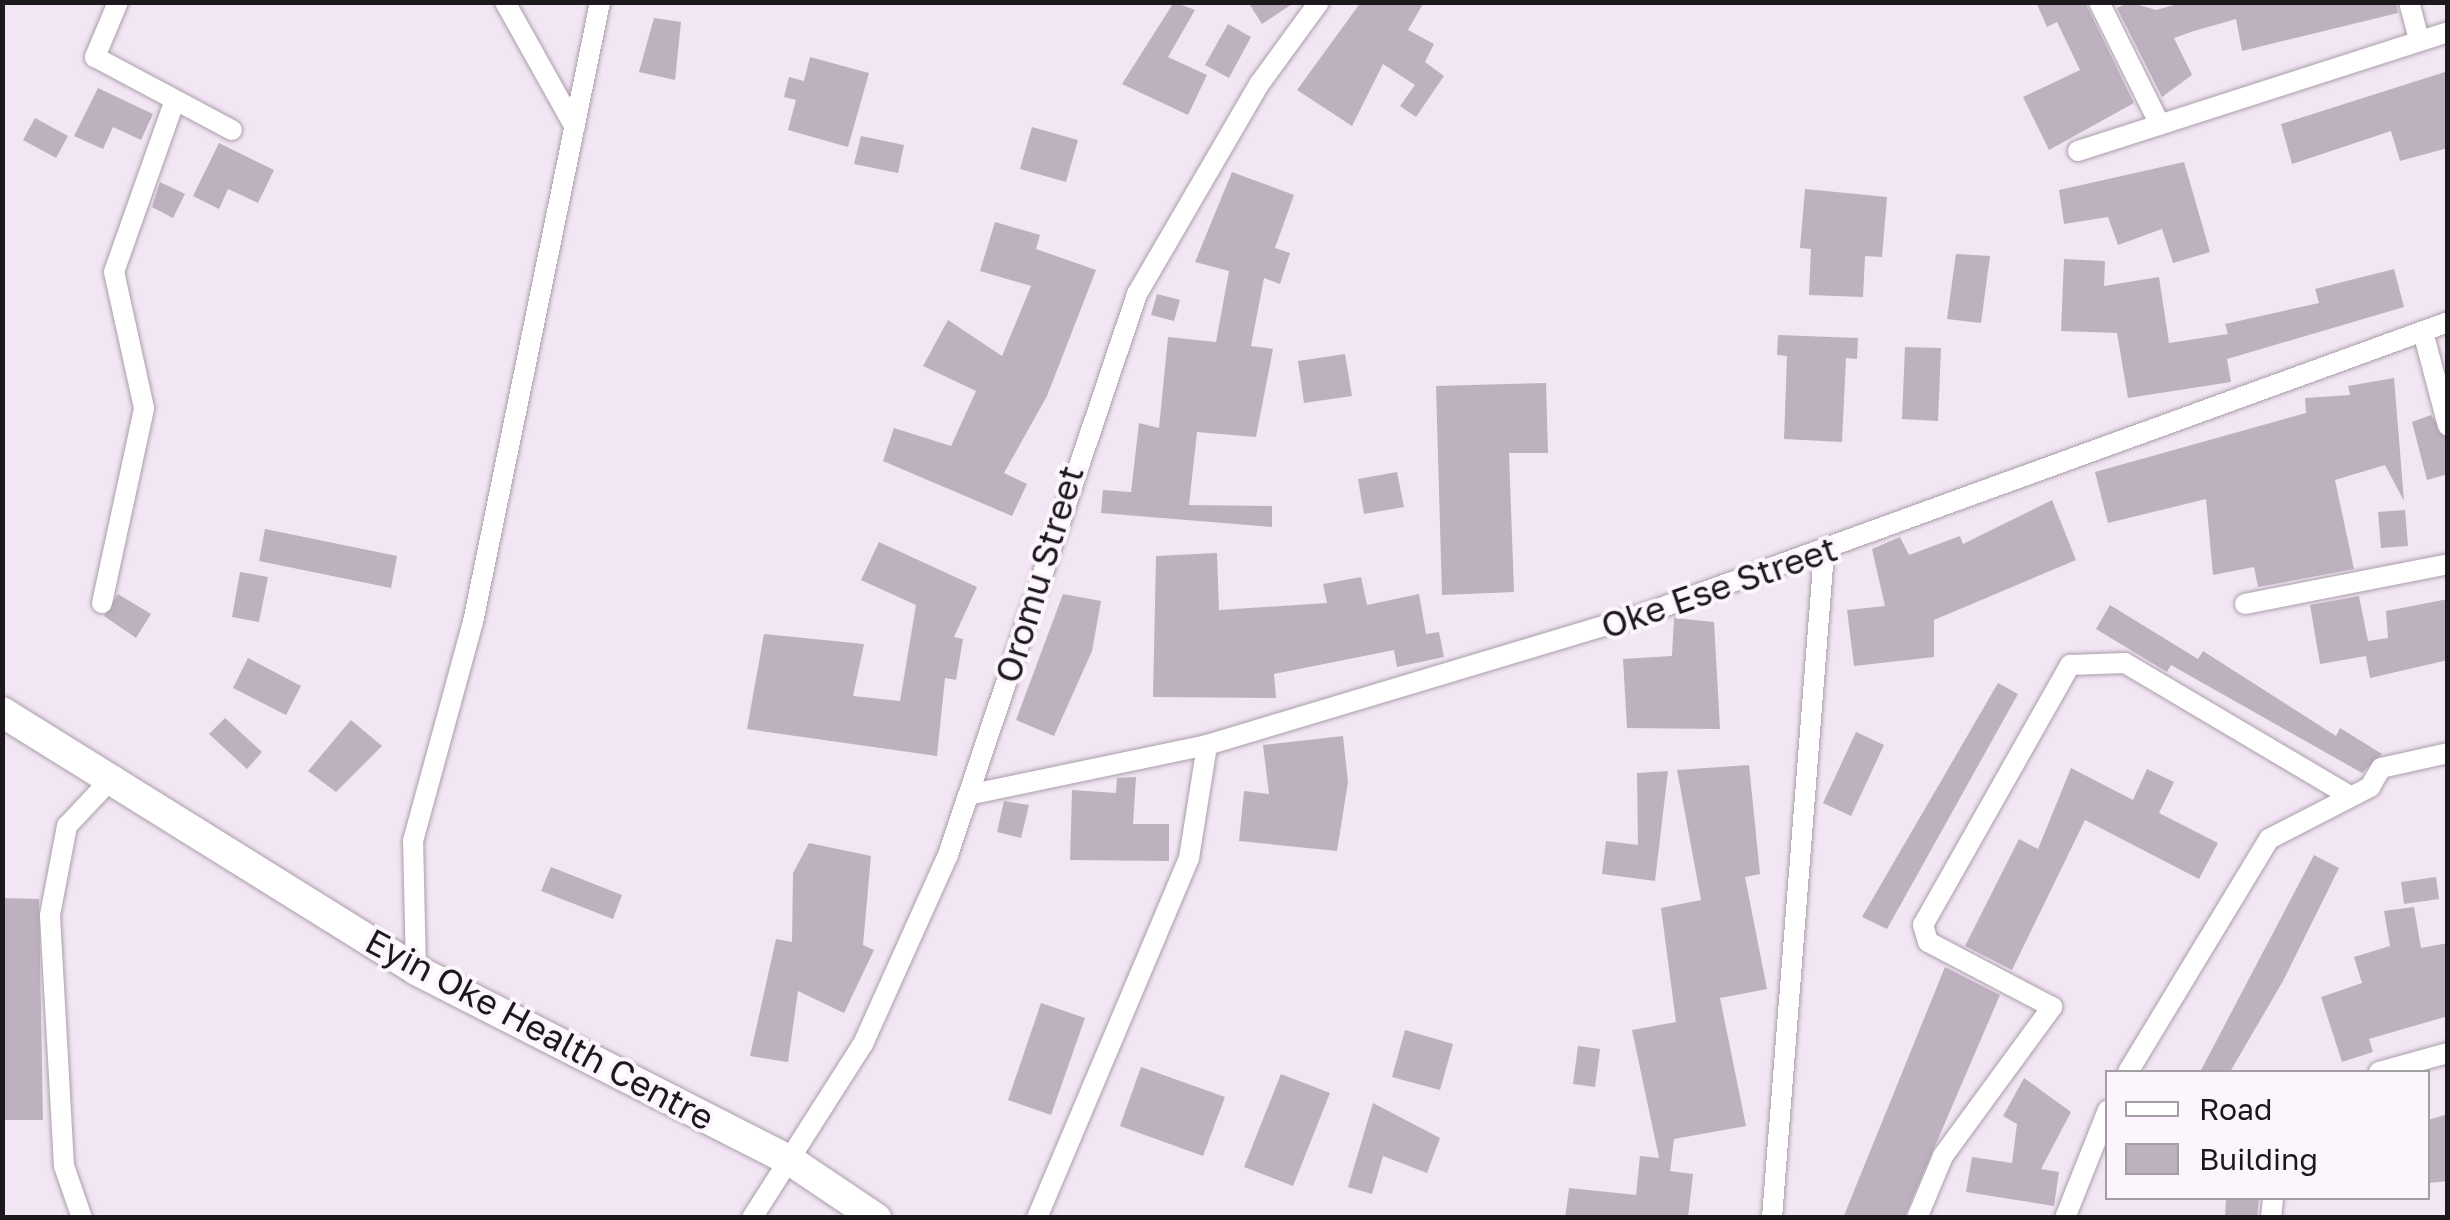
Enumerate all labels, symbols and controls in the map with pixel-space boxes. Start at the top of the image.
street label: Oromu Street [986,460,1092,688]
street label: Oke Ese Street [1596,527,1842,647]
street label: Eyin Oke Health Centre [359,919,721,1139]
legend [2105,1070,2430,1200]
text: Road [2199,1091,2273,1127]
text: Building [2199,1141,2318,1177]

